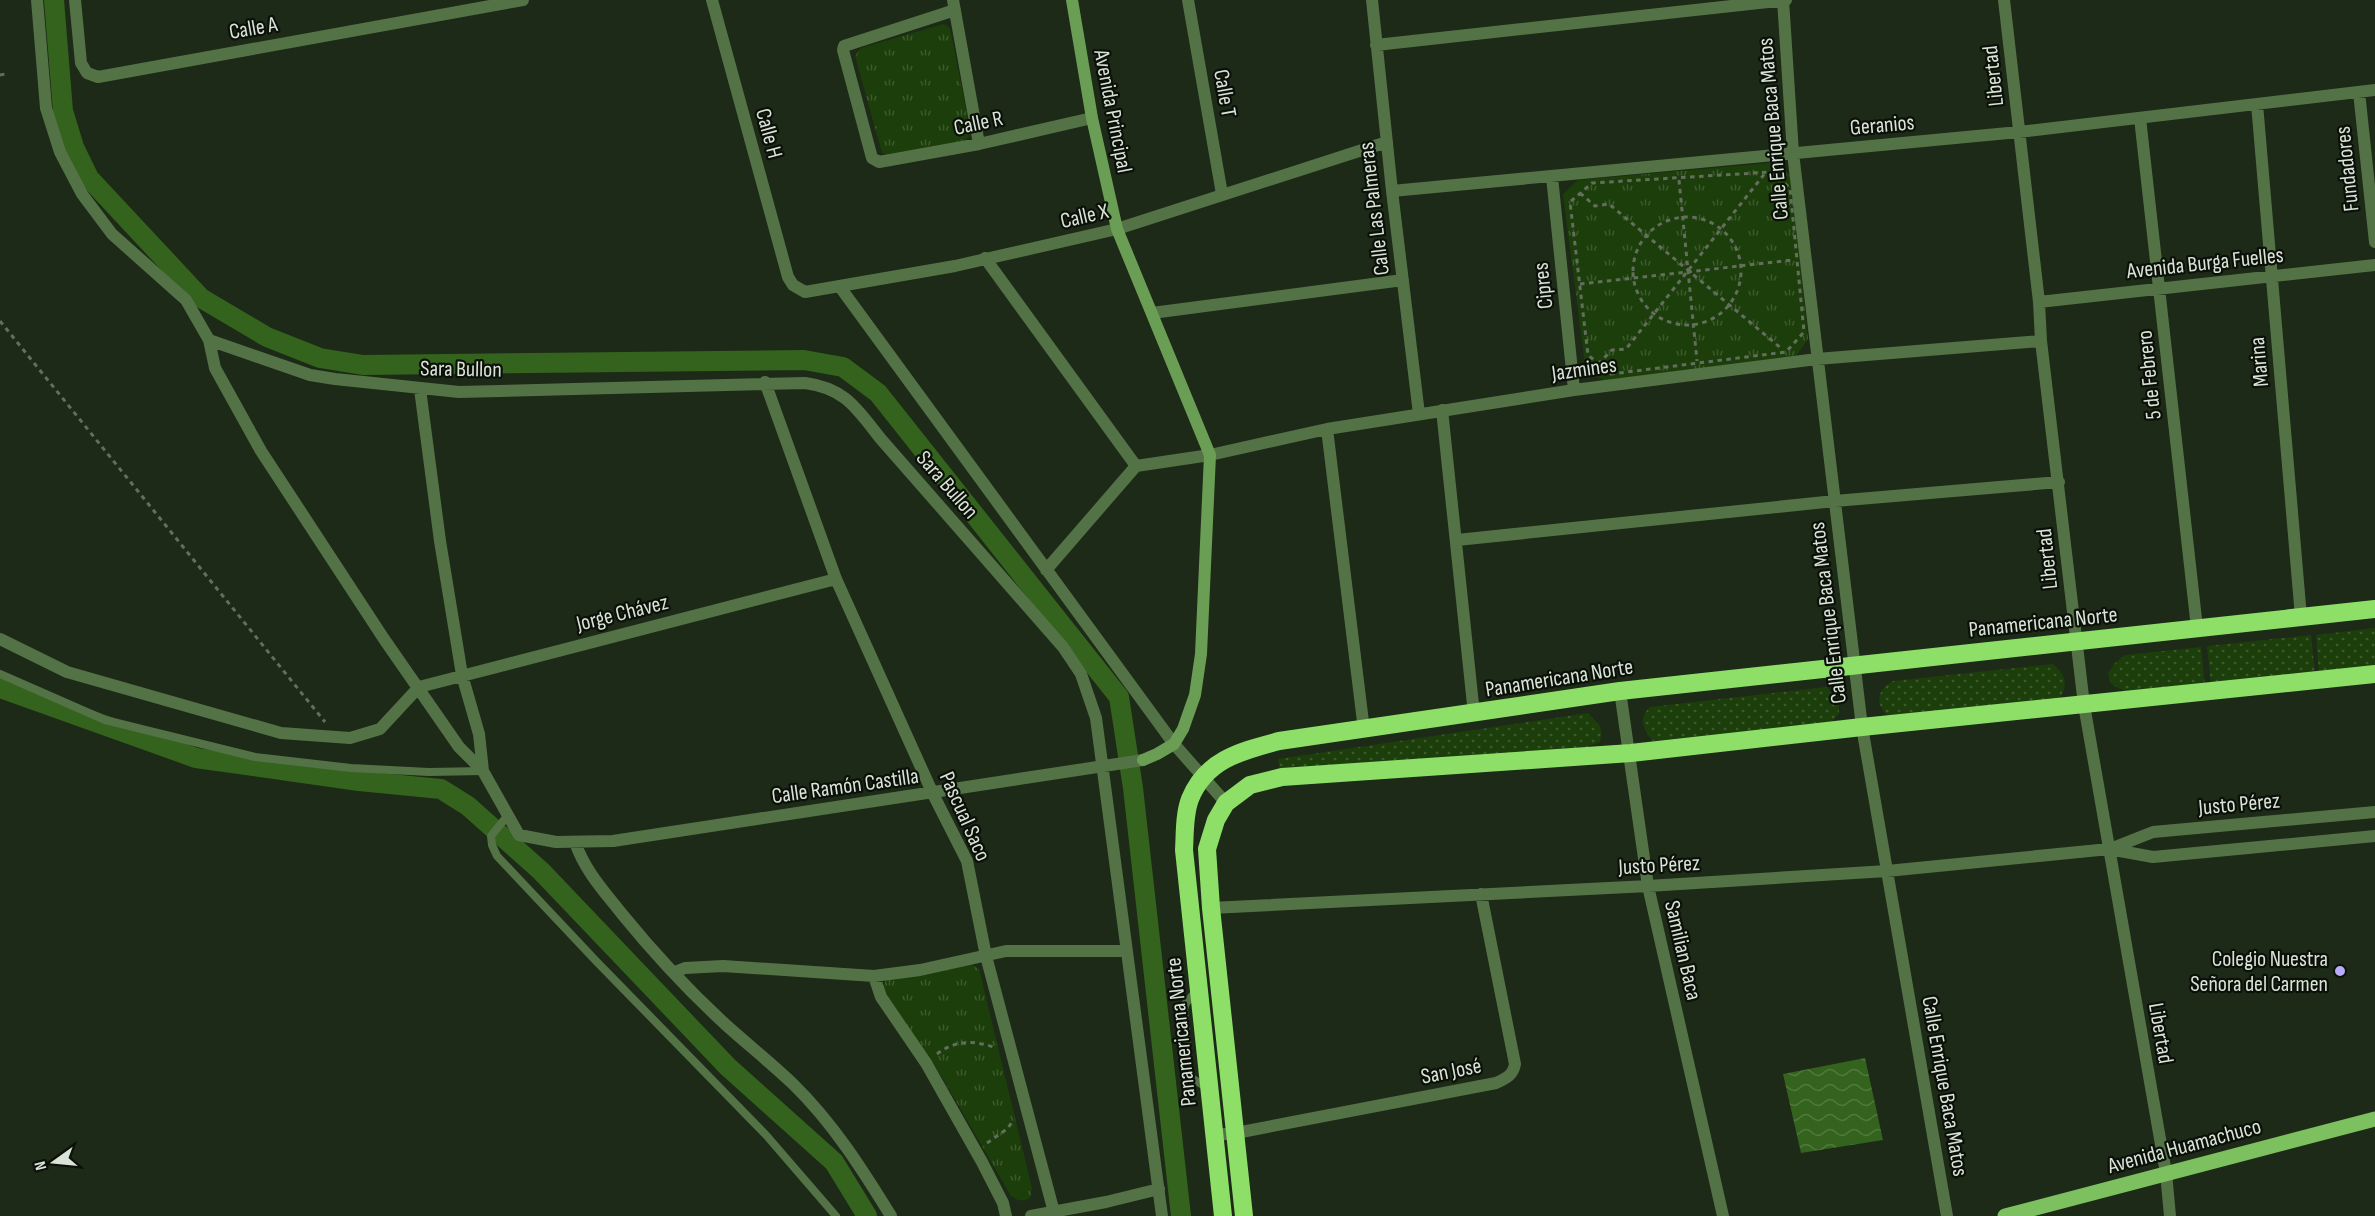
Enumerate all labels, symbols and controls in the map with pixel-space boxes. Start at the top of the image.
street label: Calle A [227,11,280,46]
street label: Calle Enrique Baca Matos [1752,37,1795,221]
street label: Libertad [1977,44,2010,108]
street label: Avenida Principal [1087,47,1138,175]
street label: Calle T [1207,67,1242,119]
street label: Calle R [951,105,1005,142]
street label: Calle H [749,106,788,161]
street label: Geranios [1849,109,1916,142]
street label: Fundadores [2330,125,2365,213]
street label: Calle Las Palmeras [1353,141,1396,277]
street label: Calle X [1058,198,1112,235]
street label: Avenida Burga Fuelles [2124,242,2285,285]
street label: Cipres [1528,261,1559,310]
street label: 5 de Febrero [2131,329,2168,421]
street label: Marina [2244,336,2275,388]
street label: Jazmines [1549,352,1618,388]
street label: Sara Bullon [420,355,502,384]
street label: Sara Bullon [910,445,984,525]
street label: Calle Enrique Baca Matos [1804,520,1853,705]
street label: Libertad [2031,527,2064,591]
street label: Jorge Chávez [573,589,671,638]
street label: Panamericana Norte [1967,601,2119,644]
street label: Panamericana Norte [1483,653,1635,704]
street label: Calle Ramón Castilla [770,763,920,810]
street label: Pascual Saco [933,768,996,866]
street label: Justo Pérez [2196,787,2281,822]
street label: Justo Pérez [1617,850,1701,881]
street label: Samilian Baca [1658,898,1707,1003]
place label: Colegio Nuestra Señora del Carmen [2190,946,2328,998]
street label: Panamericana Norte [1160,956,1203,1108]
marker: Colegio Nuestra Señora del Carmen [2333,964,2347,978]
street label: Calle Enrique Baca Matos [1915,994,1974,1179]
street label: Libertad [2142,1001,2179,1066]
street label: San José [1419,1052,1484,1091]
street label: Avenida Huamachuco [2104,1113,2264,1180]
north arrow [24,1132,84,1192]
text: N [31,1159,51,1172]

